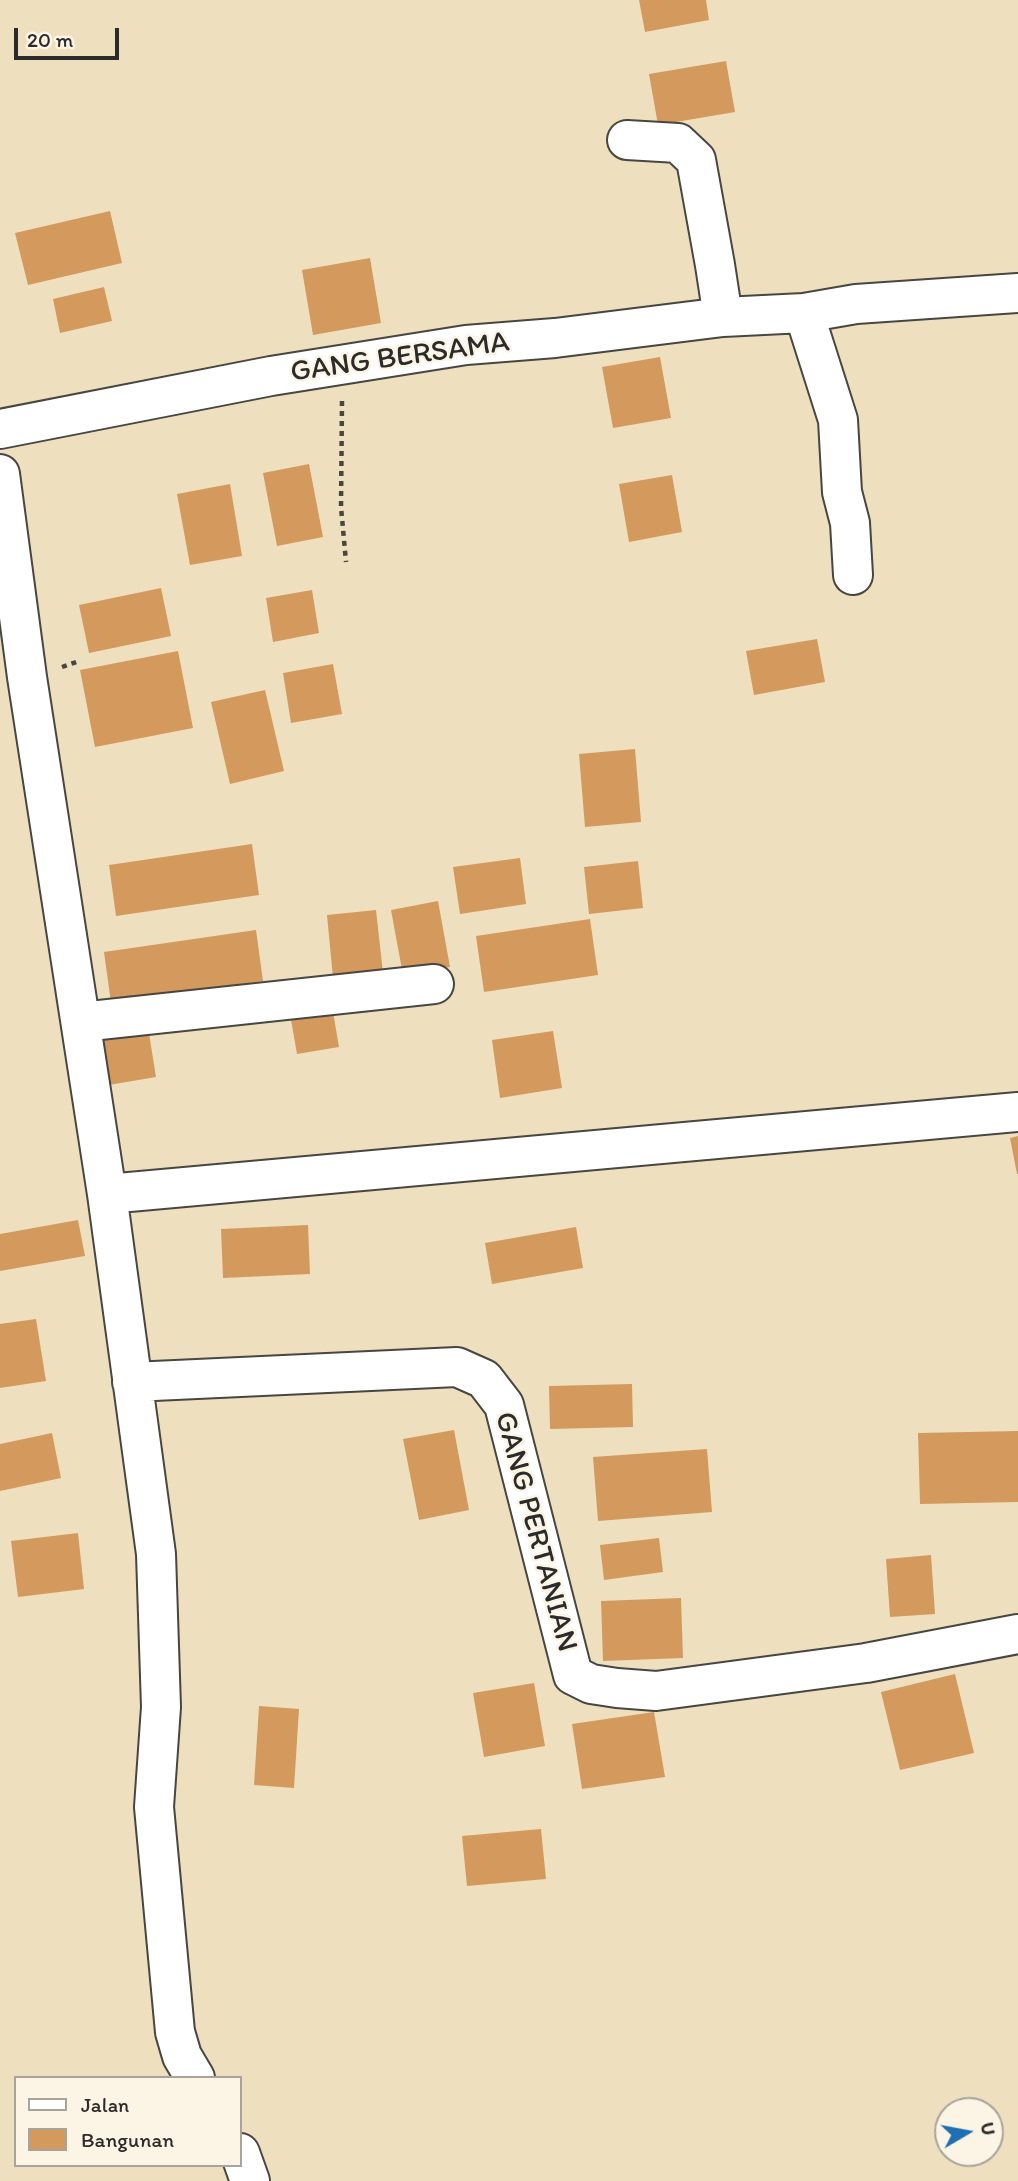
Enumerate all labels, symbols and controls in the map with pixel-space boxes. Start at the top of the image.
scale bar [18,14,122,58]
text: 20 m [27,27,73,52]
street label: GANG BERSAMA [288,325,512,391]
street label: GANG PERTANIAN [486,1408,584,1656]
legend [14,2076,242,2167]
text: Jalan [81,2092,129,2117]
north arrow [934,2097,1004,2167]
text: U [976,2120,1001,2137]
text: Bangunan [81,2127,174,2152]

